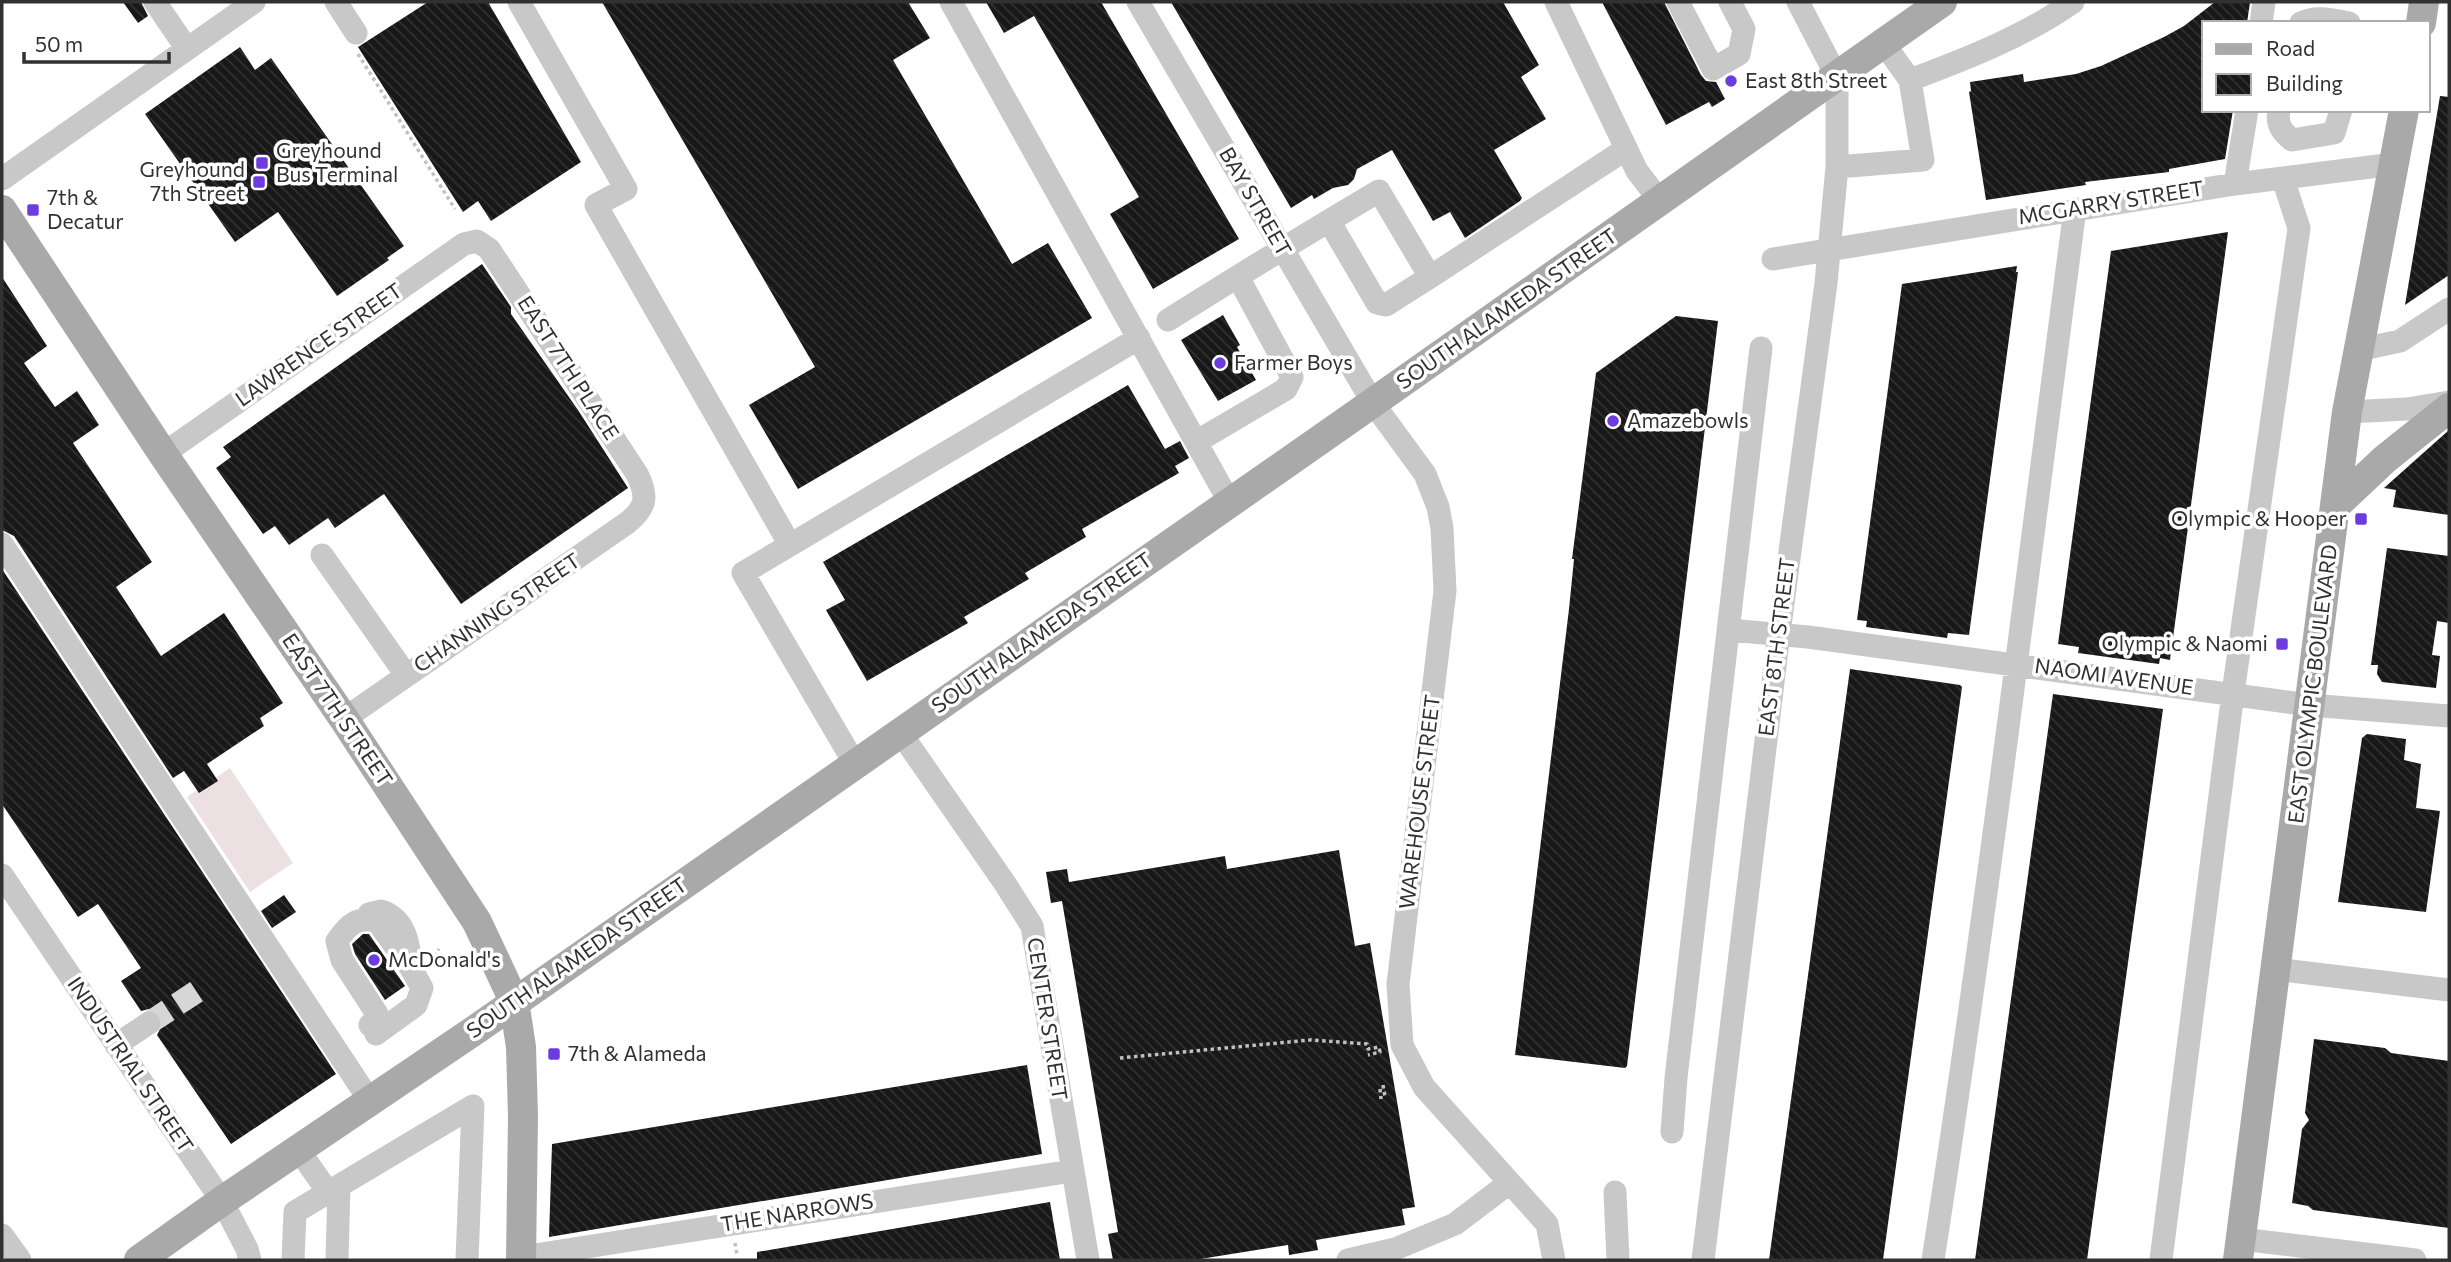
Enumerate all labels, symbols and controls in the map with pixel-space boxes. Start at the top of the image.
scale bar [24,21,170,65]
legend [2202,21,2430,112]
text: 50 m [35,31,83,56]
text: Road [2266,35,2315,60]
place label: East 8th Street [1745,67,1887,92]
text: Building [2266,70,2343,95]
marker: East 8th Street [1723,73,1739,89]
place label: Greyhound Bus Terminal [276,137,398,186]
street label: BAY STREET [1215,142,1298,260]
marker: Greyhound Bus Terminal [254,155,270,171]
place label: Greyhound 7th Street [139,156,245,205]
marker: Greyhound 7th Street [251,174,267,190]
street label: MCGARRY STREET [2016,175,2205,229]
place label: 7th & Decatur [47,184,124,233]
marker: 7th & Decatur [25,202,41,218]
street label: SOUTH ALAMEDA STREET [1391,222,1621,393]
street label: LAWRENCE STREET [230,277,406,411]
street label: EAST 7TH PLACE [513,290,625,444]
place label: Farmer Boys [1234,349,1353,374]
marker: Farmer Boys [1212,355,1228,371]
place label: Amazebowls [1627,407,1749,432]
marker: Amazebowls [1605,413,1621,429]
place label: Olympic & Hooper [2171,505,2347,530]
marker: Olympic & Hooper [2353,511,2369,527]
street label: EAST OLYMPIC BOULEVARD [2282,543,2341,825]
street label: SOUTH ALAMEDA STREET [926,546,1156,717]
street label: CHANNING STREET [408,547,584,677]
street label: EAST 8TH STREET [1752,556,1799,738]
street label: EAST 7TH STREET [278,628,399,790]
place label: Olympic & Naomi [2102,630,2268,655]
marker: Olympic & Naomi [2274,636,2290,652]
street label: NAOMI AVENUE [2033,652,2195,699]
street label: WAREHOUSE STREET [1393,693,1444,910]
street label: SOUTH ALAMEDA STREET [461,871,691,1042]
street label: CENTER STREET [1023,935,1074,1102]
place label: McDonald's [388,946,501,971]
marker: McDonald's [366,952,382,968]
street label: INDUSTRIAL STREET [63,972,199,1157]
place label: 7th & Alameda [568,1040,707,1065]
marker: 7th & Alameda [546,1046,562,1062]
street label: THE NARROWS [719,1187,875,1236]

